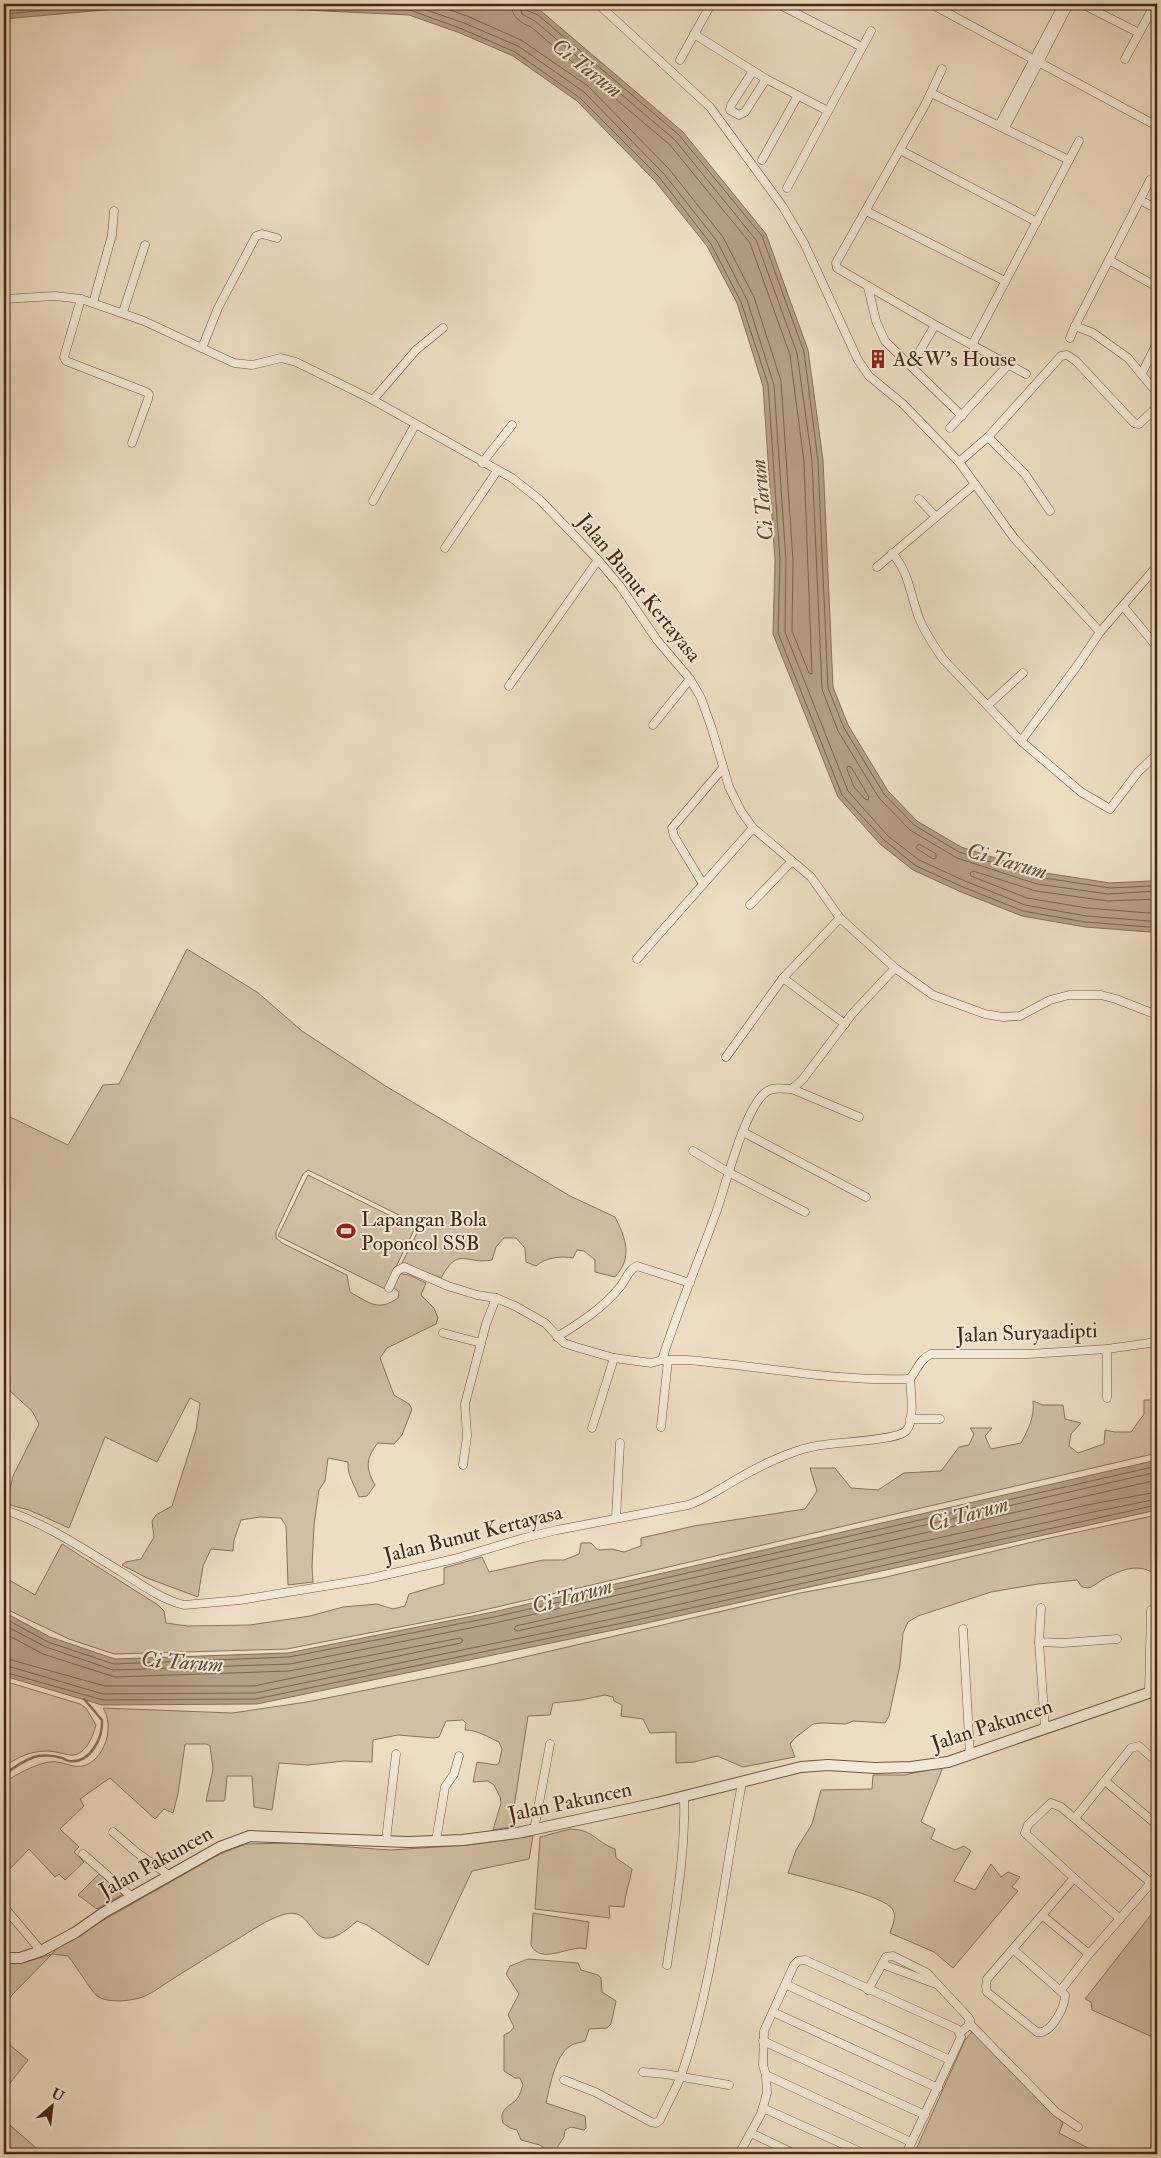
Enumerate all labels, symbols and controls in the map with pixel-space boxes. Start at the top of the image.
water label: Ci Tarum [546,32,628,104]
place label: A&W's House [892,346,1016,373]
building icon: A&W's House [867,348,889,370]
water label: Ci Tarum [744,458,780,542]
street label: Jalan Bunut Kertayasa [570,508,707,668]
water label: Ci Tarum [964,836,1050,886]
place label: Lapangan Bola Poponcol SSB [361,1206,487,1257]
sports icon: Lapangan Bola Poponcol SSB [335,1220,357,1242]
street label: Jalan Suryaadipti [955,1317,1099,1349]
water label: Ci Tarum [925,1490,1011,1538]
street label: Jalan Bunut Kertayasa [380,1499,565,1569]
water label: Ci Tarum [529,1572,615,1620]
water label: Ci Tarum [140,1645,224,1679]
street label: Jalan Pakuncen [927,1693,1056,1758]
street label: Jalan Pakuncen [505,1776,635,1829]
street label: Jalan Pakuncen [93,1820,218,1905]
north arrow [28,2080,78,2130]
text: U [49,2085,67,2105]

